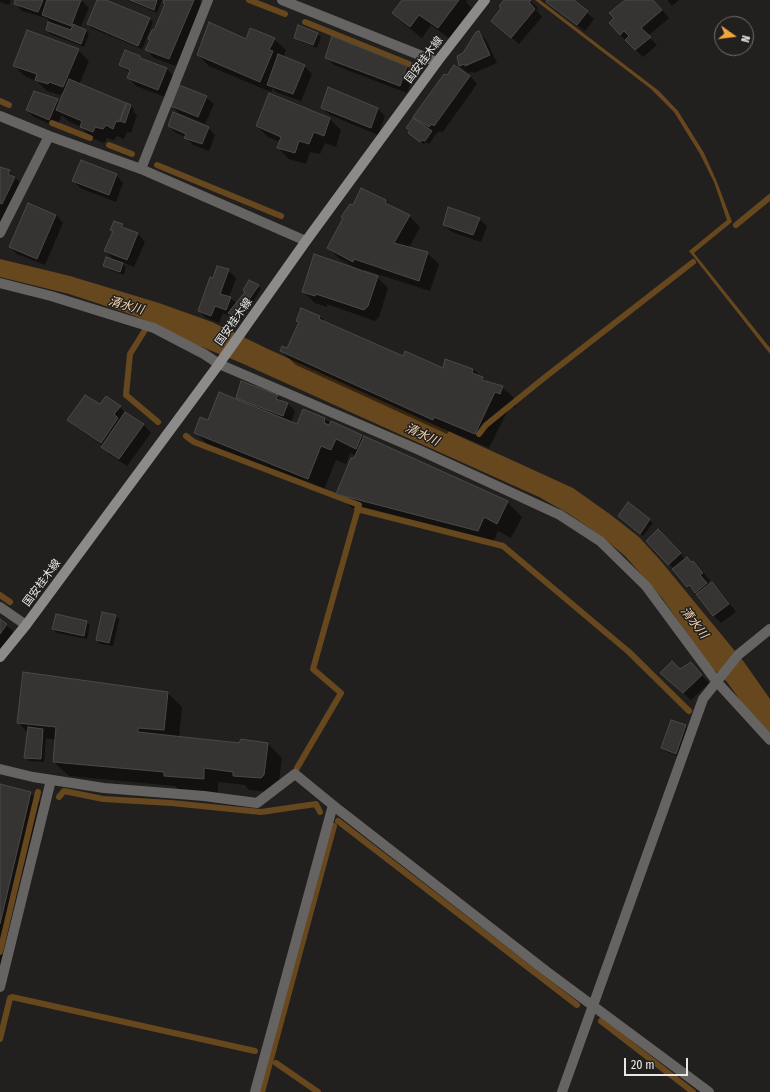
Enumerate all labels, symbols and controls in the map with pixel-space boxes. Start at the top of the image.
north arrow [714,16,754,56]
street label: 国安桂木線 [402,34,446,86]
text: N [738,34,752,44]
water label: 清水川 [107,294,145,318]
street label: 国安桂木線 [213,296,255,348]
water label: 清水川 [403,421,441,449]
street label: 国安桂木線 [20,557,64,609]
water label: 清水川 [677,604,711,642]
scale bar [626,1050,690,1076]
text: 20 m [631,1058,655,1072]

